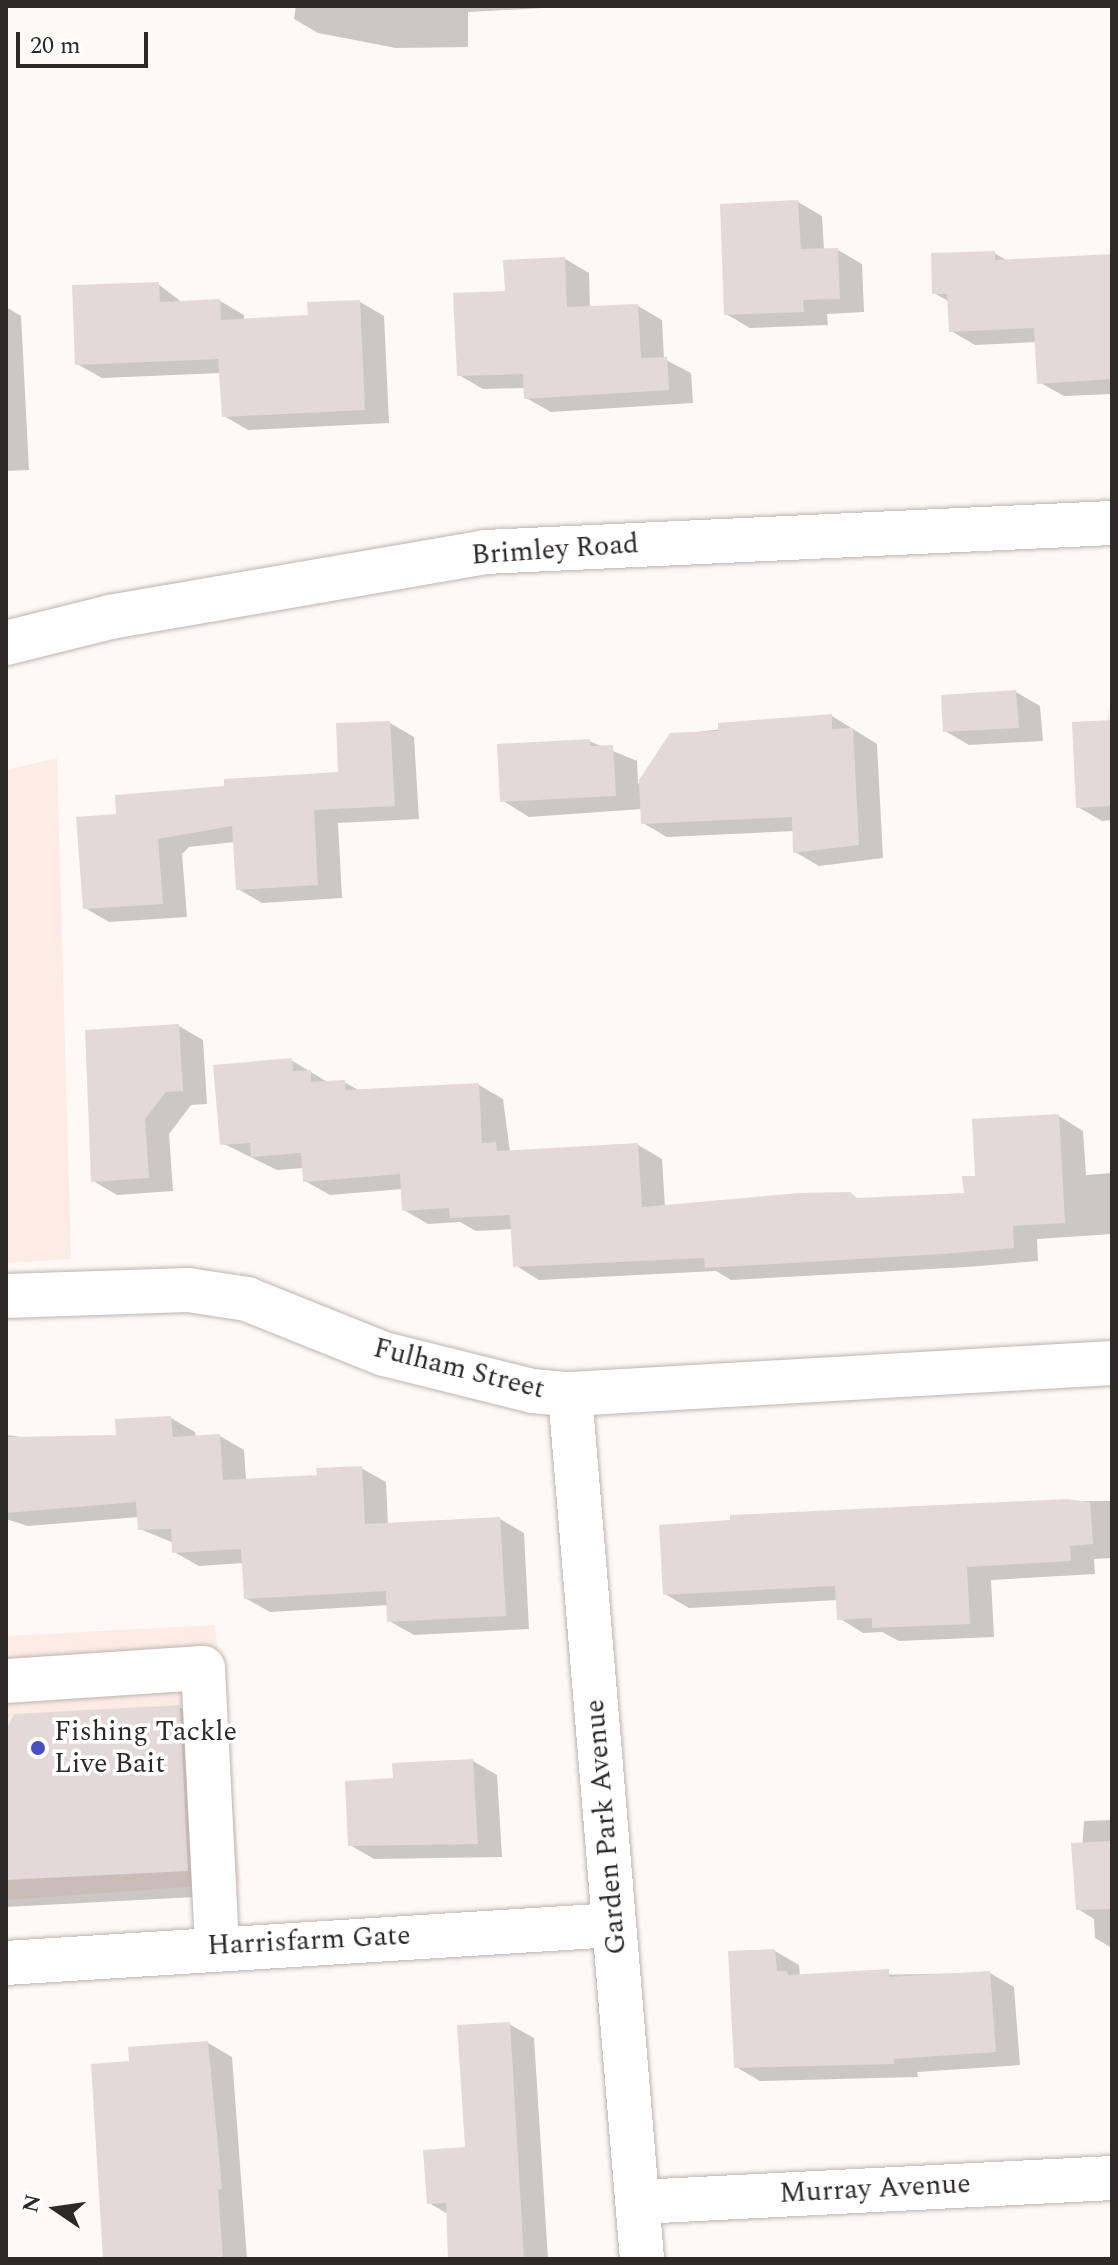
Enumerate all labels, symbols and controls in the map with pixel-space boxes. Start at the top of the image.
scale bar [20,16,152,66]
text: 20 m [30,28,81,64]
street label: Brimley Road [470,527,640,573]
street label: Fulham Street [370,1332,548,1406]
street label: Garden Park Avenue [578,1698,634,1956]
place label: Fishing Tackle Live Bait [54,1715,237,1781]
marker: Fishing Tackle Live Bait [29,1739,47,1757]
street label: Harrisfarm Gate [206,1919,412,1963]
street label: Murray Avenue [779,2167,971,2211]
north arrow [16,2169,96,2249]
text: N [14,2191,50,2216]

